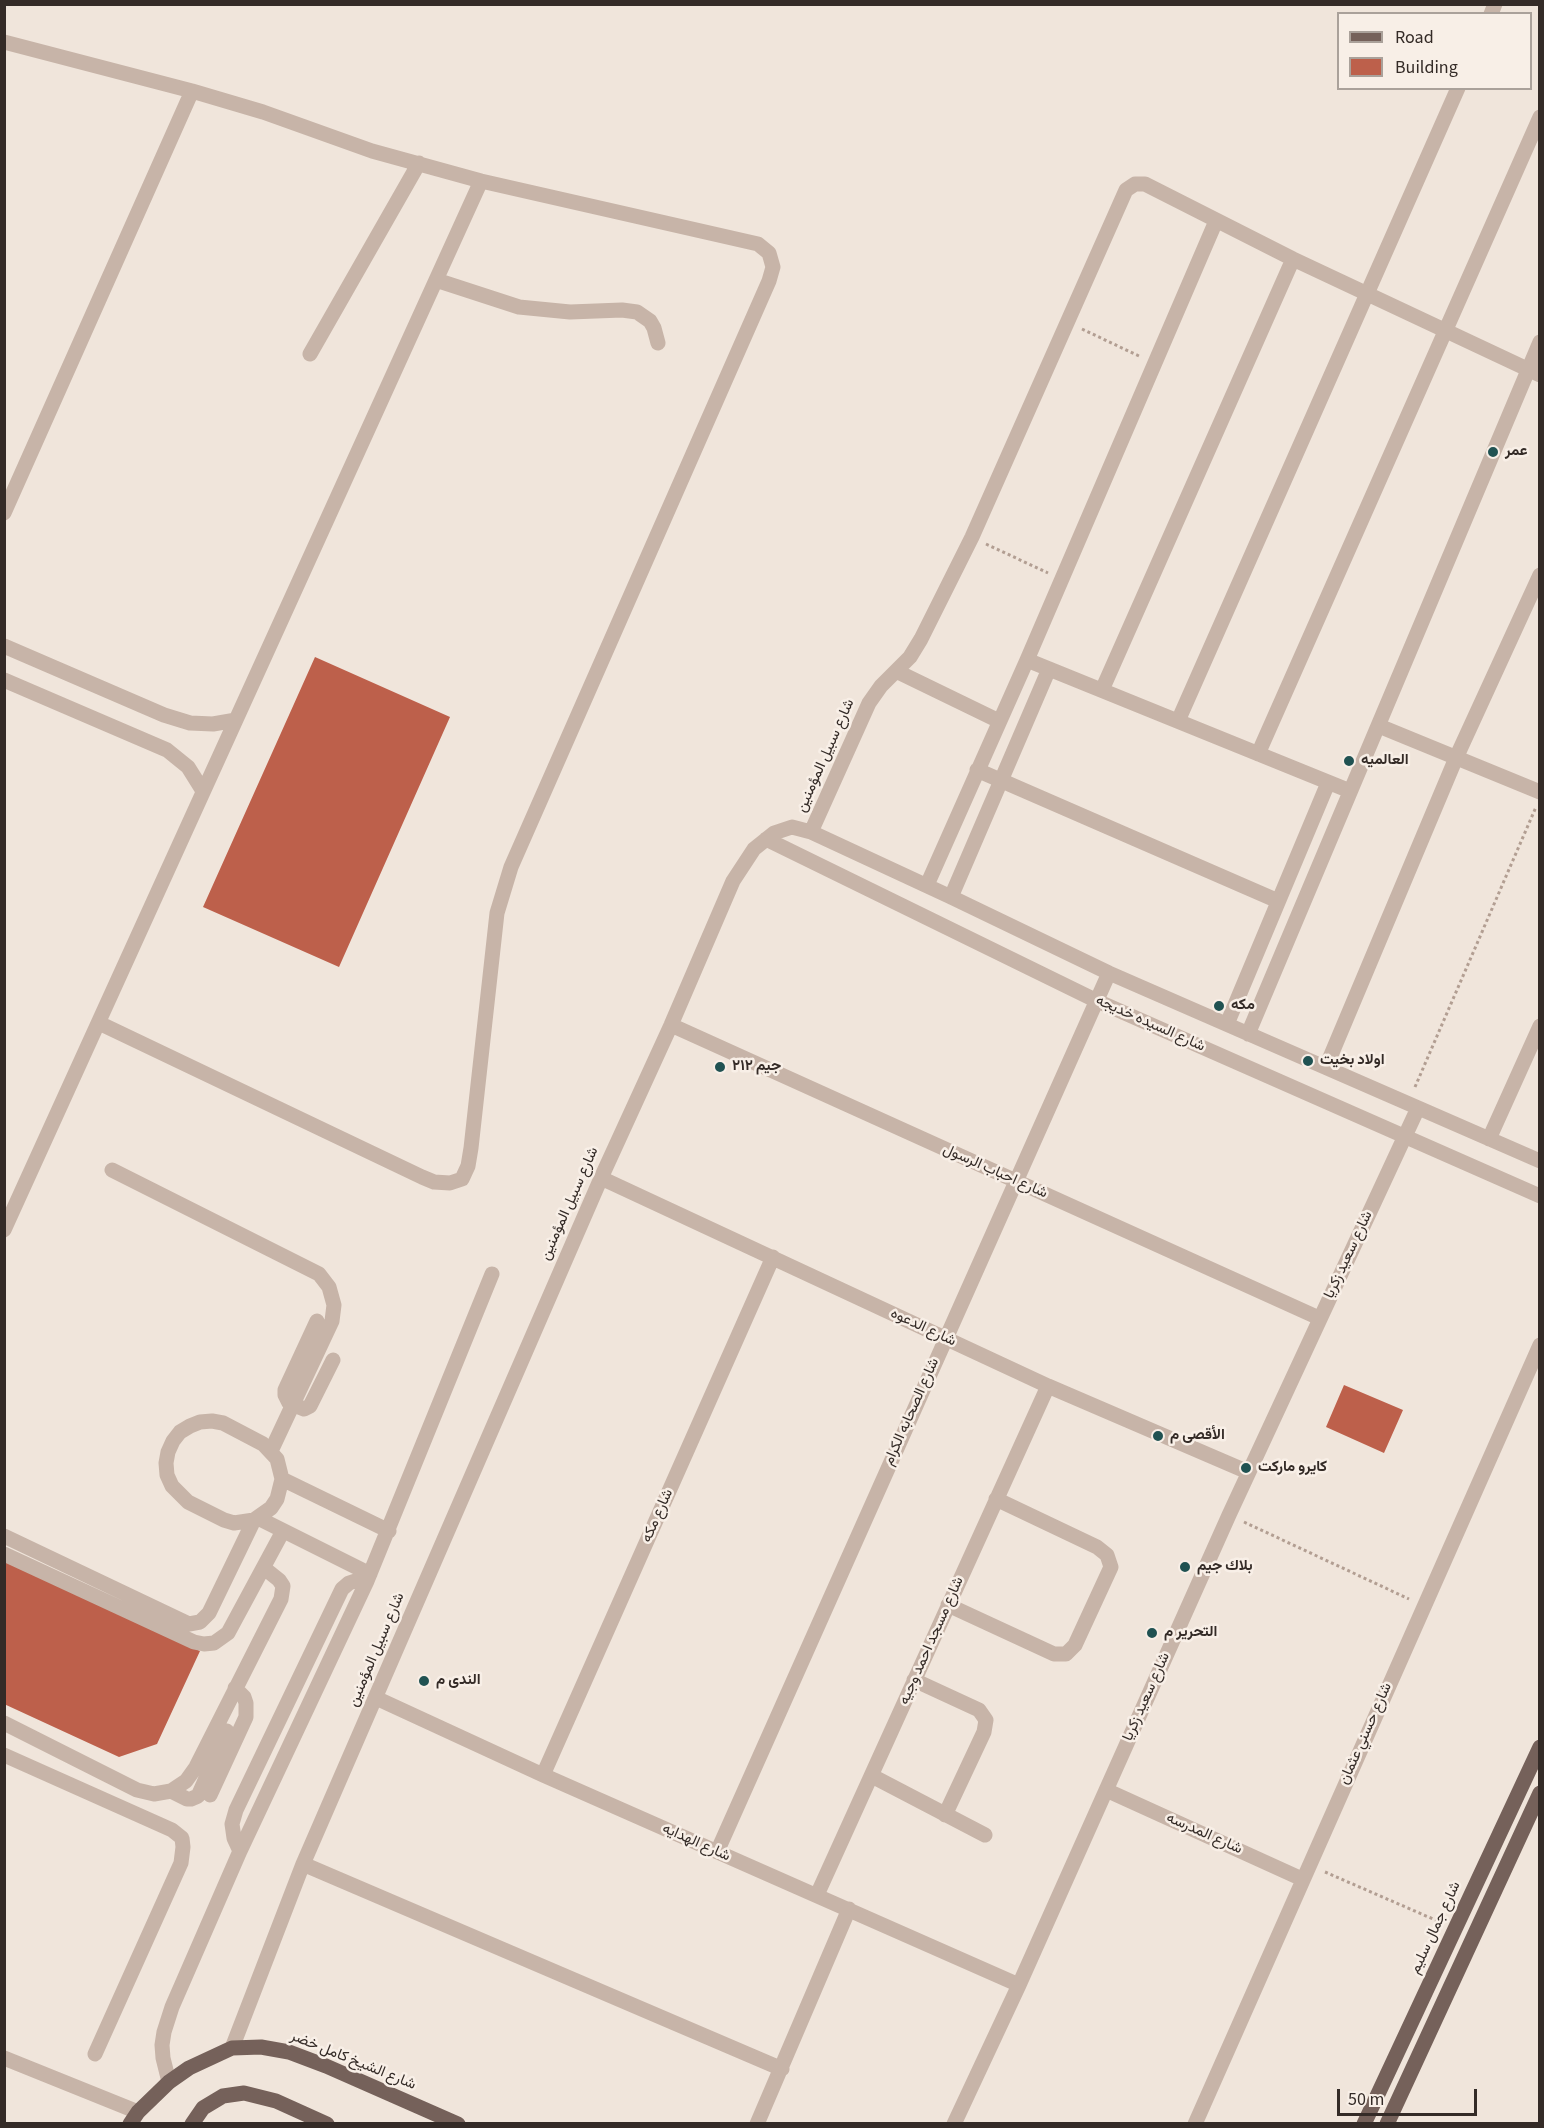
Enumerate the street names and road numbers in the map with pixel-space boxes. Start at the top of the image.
street label: شارع سبيل المؤمنين [793,697,859,815]
street label: شارع السيده خديجه [1093,992,1207,1056]
street label: شارع احباب الرسول [940,1141,1050,1203]
street label: شارع سبيل المؤمنين [537,1145,603,1263]
street label: شارع سعيد زكريا [1321,1208,1377,1302]
street label: شارع الدعوه [887,1305,959,1351]
street label: شارع الصحابه الكرام [880,1355,944,1469]
street label: شارع مكه [638,1486,678,1546]
street label: شارع مسجد احمد وجيه [896,1574,968,1708]
street label: شارع سبيل المؤمنين [345,1590,409,1710]
street label: شارع سعيد زكريا [1120,1650,1174,1744]
street label: شارع حسني عثمان [1336,1680,1396,1788]
street label: شارع المدرسه [1163,1809,1245,1859]
street label: شارع الهدايه [659,1820,733,1866]
street label: شارع جمال سليم [1407,1879,1465,1977]
street label: شارع الشيخ كامل خضر [288,2028,418,2094]

